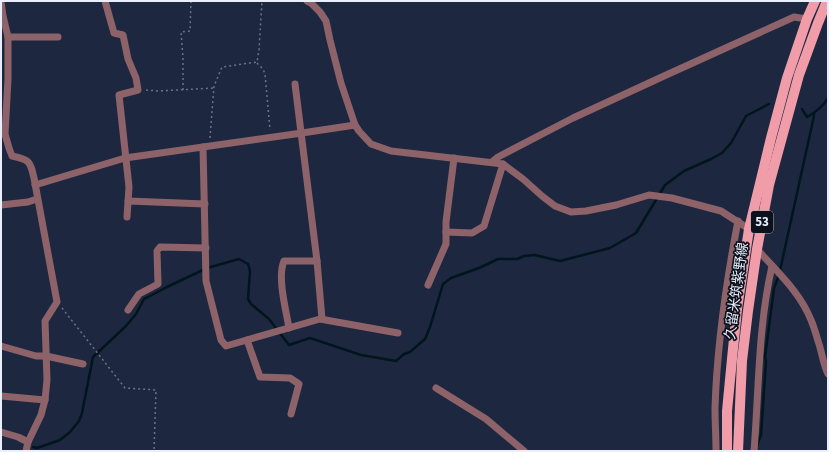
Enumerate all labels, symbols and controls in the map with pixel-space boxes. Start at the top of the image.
road number: 53 [751,211,773,233]
street label: 久留米筑紫野線 [720,241,754,341]

